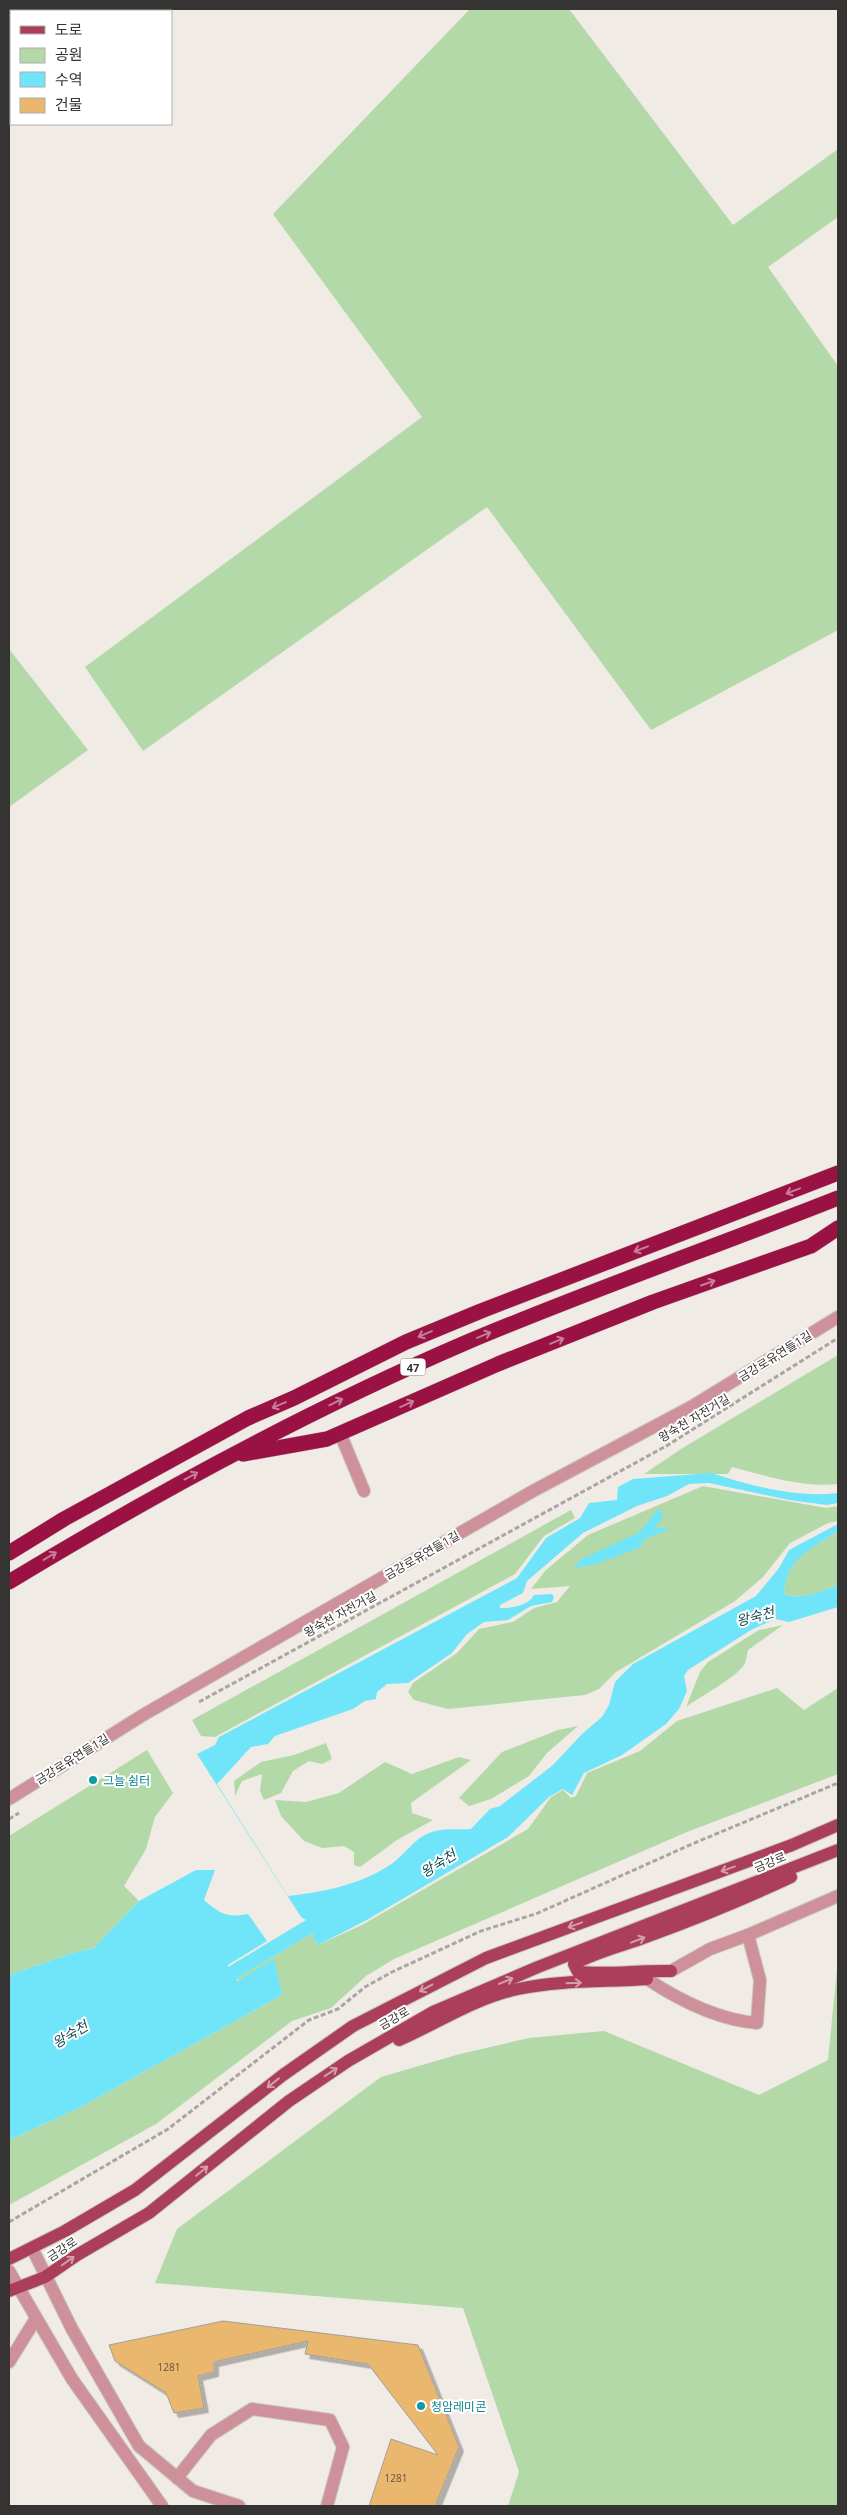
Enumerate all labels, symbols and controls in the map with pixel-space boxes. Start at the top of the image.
legend [10,10,172,125]
text: 도로 [55,19,83,39]
text: 공원 [55,44,83,64]
text: 수역 [55,69,83,89]
text: 건물 [55,94,83,114]
one-way arrow [786,1187,801,1196]
one-way arrow [634,1245,649,1254]
one-way arrow [700,1277,716,1287]
street label: 금강로유연들1길 [735,1326,815,1386]
one-way arrow [418,1330,433,1340]
one-way arrow [477,1330,492,1339]
one-way arrow [549,1335,564,1345]
road number: 47 [400,1358,426,1375]
street label: 왕숙천 자전거길 [655,1390,733,1446]
one-way arrow [328,1397,343,1406]
one-way arrow [399,1398,414,1408]
one-way arrow [271,1401,286,1410]
one-way arrow [184,1471,199,1481]
street label: 금강로유연들1길 [381,1527,463,1583]
one-way arrow [43,1551,57,1561]
street label: 왕숙천 자전거길 [301,1587,379,1641]
water label: 왕숙천 [734,1602,777,1630]
street label: 금강로유연들1길 [32,1729,112,1789]
place label: 그늘 쉼터 [103,1772,150,1789]
marker: 그늘 쉼터 [87,1774,99,1786]
water label: 왕숙천 [417,1844,460,1881]
street label: 금강로 [751,1848,789,1876]
one-way arrow [721,1864,736,1874]
one-way arrow [568,1921,584,1930]
one-way arrow [630,1935,645,1944]
one-way arrow [498,1975,513,1985]
one-way arrow [566,1978,582,1988]
one-way arrow [419,1984,434,1993]
street label: 금강로 [375,2002,413,2034]
water label: 왕숙천 [49,2015,92,2052]
one-way arrow [324,2067,338,2077]
one-way arrow [267,2077,280,2088]
one-way arrow [196,2165,209,2177]
street label: 금강로 [43,2233,81,2265]
one-way arrow [60,2256,74,2266]
house number: 1281 [158,2360,180,2374]
place label: 청암레미콘 [431,2398,486,2415]
marker: 청암레미콘 [415,2400,427,2412]
house number: 1281 [385,2471,407,2485]

